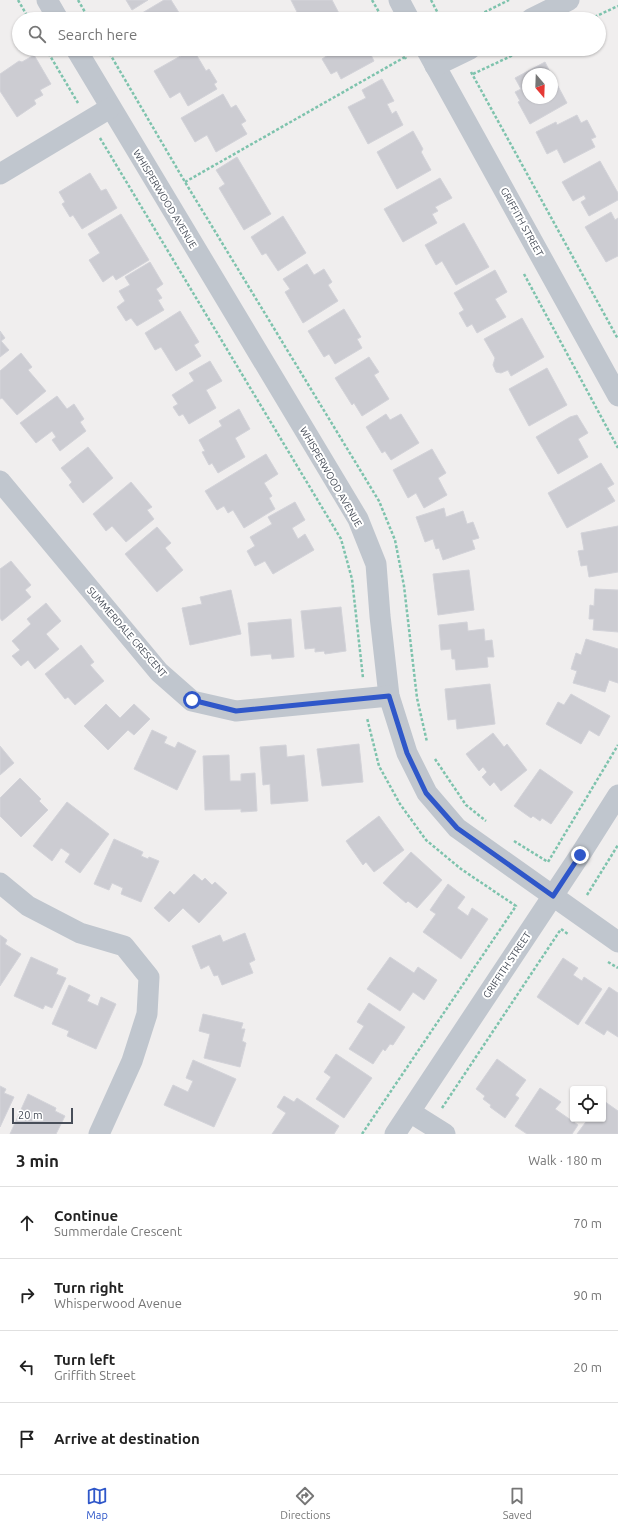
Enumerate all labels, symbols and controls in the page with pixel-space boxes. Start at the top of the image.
search box [12,12,606,56]
icon: search [26,23,48,45]
text: Search here [58,26,137,43]
north arrow [522,68,558,104]
street label: WHISPERWOOD AVENUE [131,148,199,251]
street label: GRIFFITH STREET [498,186,546,259]
street label: WHISPERWOOD AVENUE [298,425,364,529]
street label: SUMMERDALE CRESCENT [85,585,169,679]
route start [183,691,201,709]
route end [571,846,589,864]
street label: GRIFFITH STREET [481,930,533,1000]
map controls [570,1086,606,1122]
button: locate [570,1086,606,1122]
scale bar [12,1106,73,1125]
text: 20 m [18,1109,42,1121]
text: 3 min [16,1151,59,1170]
text: Walk · 180 m [528,1153,602,1167]
text: Continue [54,1207,118,1224]
icon: ahead [16,1212,38,1234]
text: 70 m [573,1216,602,1230]
text: Summerdale Crescent [54,1224,182,1238]
text: Turn right [54,1279,124,1296]
icon: right [16,1284,38,1306]
text: 90 m [573,1288,602,1302]
text: Whisperwood Avenue [54,1296,182,1310]
text: Turn left [54,1351,115,1368]
icon: left [16,1356,38,1378]
text: 20 m [573,1360,602,1374]
text: Griffith Street [54,1368,136,1382]
icon: arrive [16,1428,38,1450]
text: Arrive at destination [54,1430,200,1447]
tab: Map [86,1485,108,1521]
tab: Directions [280,1485,330,1521]
tab: Saved [503,1485,532,1521]

